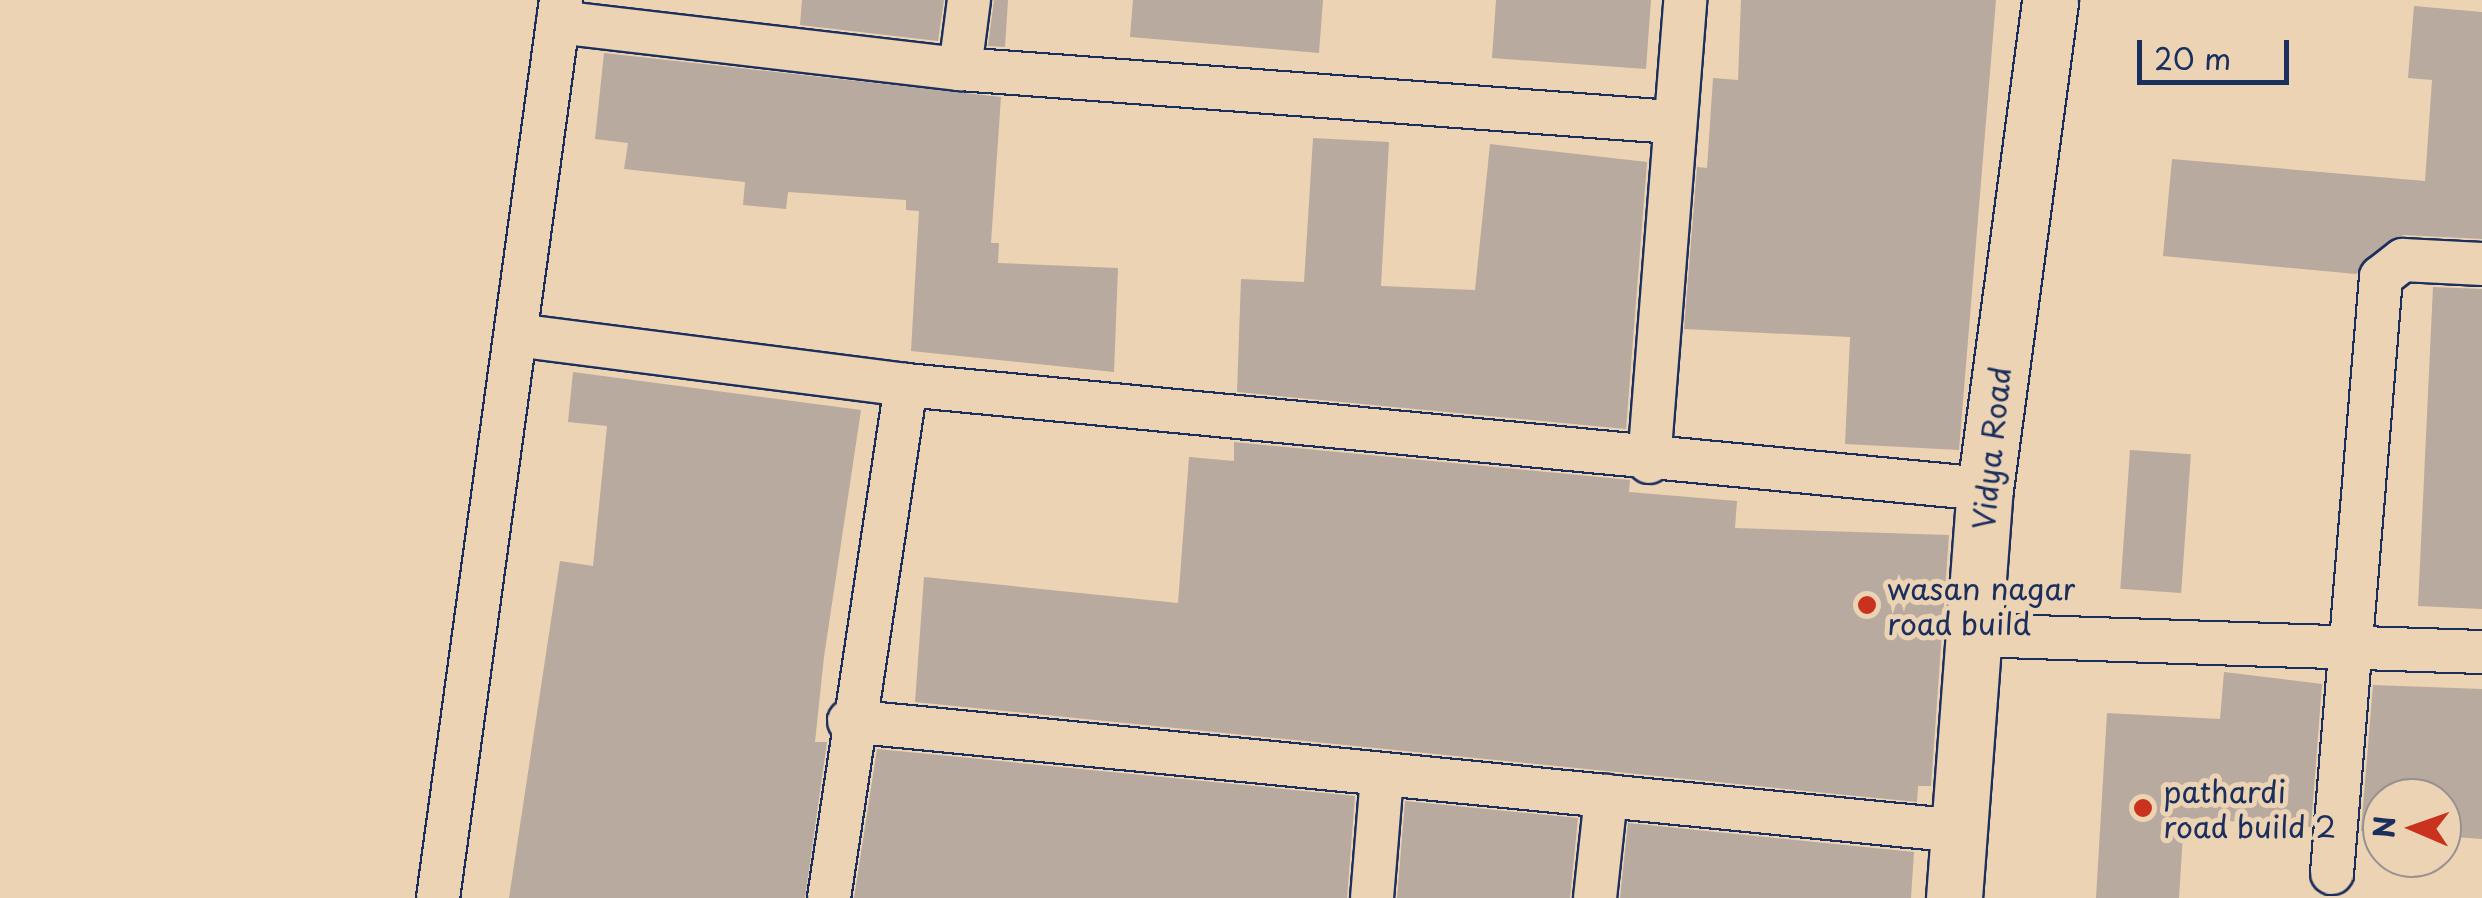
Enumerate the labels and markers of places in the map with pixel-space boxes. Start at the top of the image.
place label: wasan nagar road build [1887,570,2075,640]
marker: wasan nagar road build [1856,594,1878,616]
place label: pathardi road build 2 [2163,773,2340,844]
marker: pathardi road build 2 [2132,797,2154,819]

